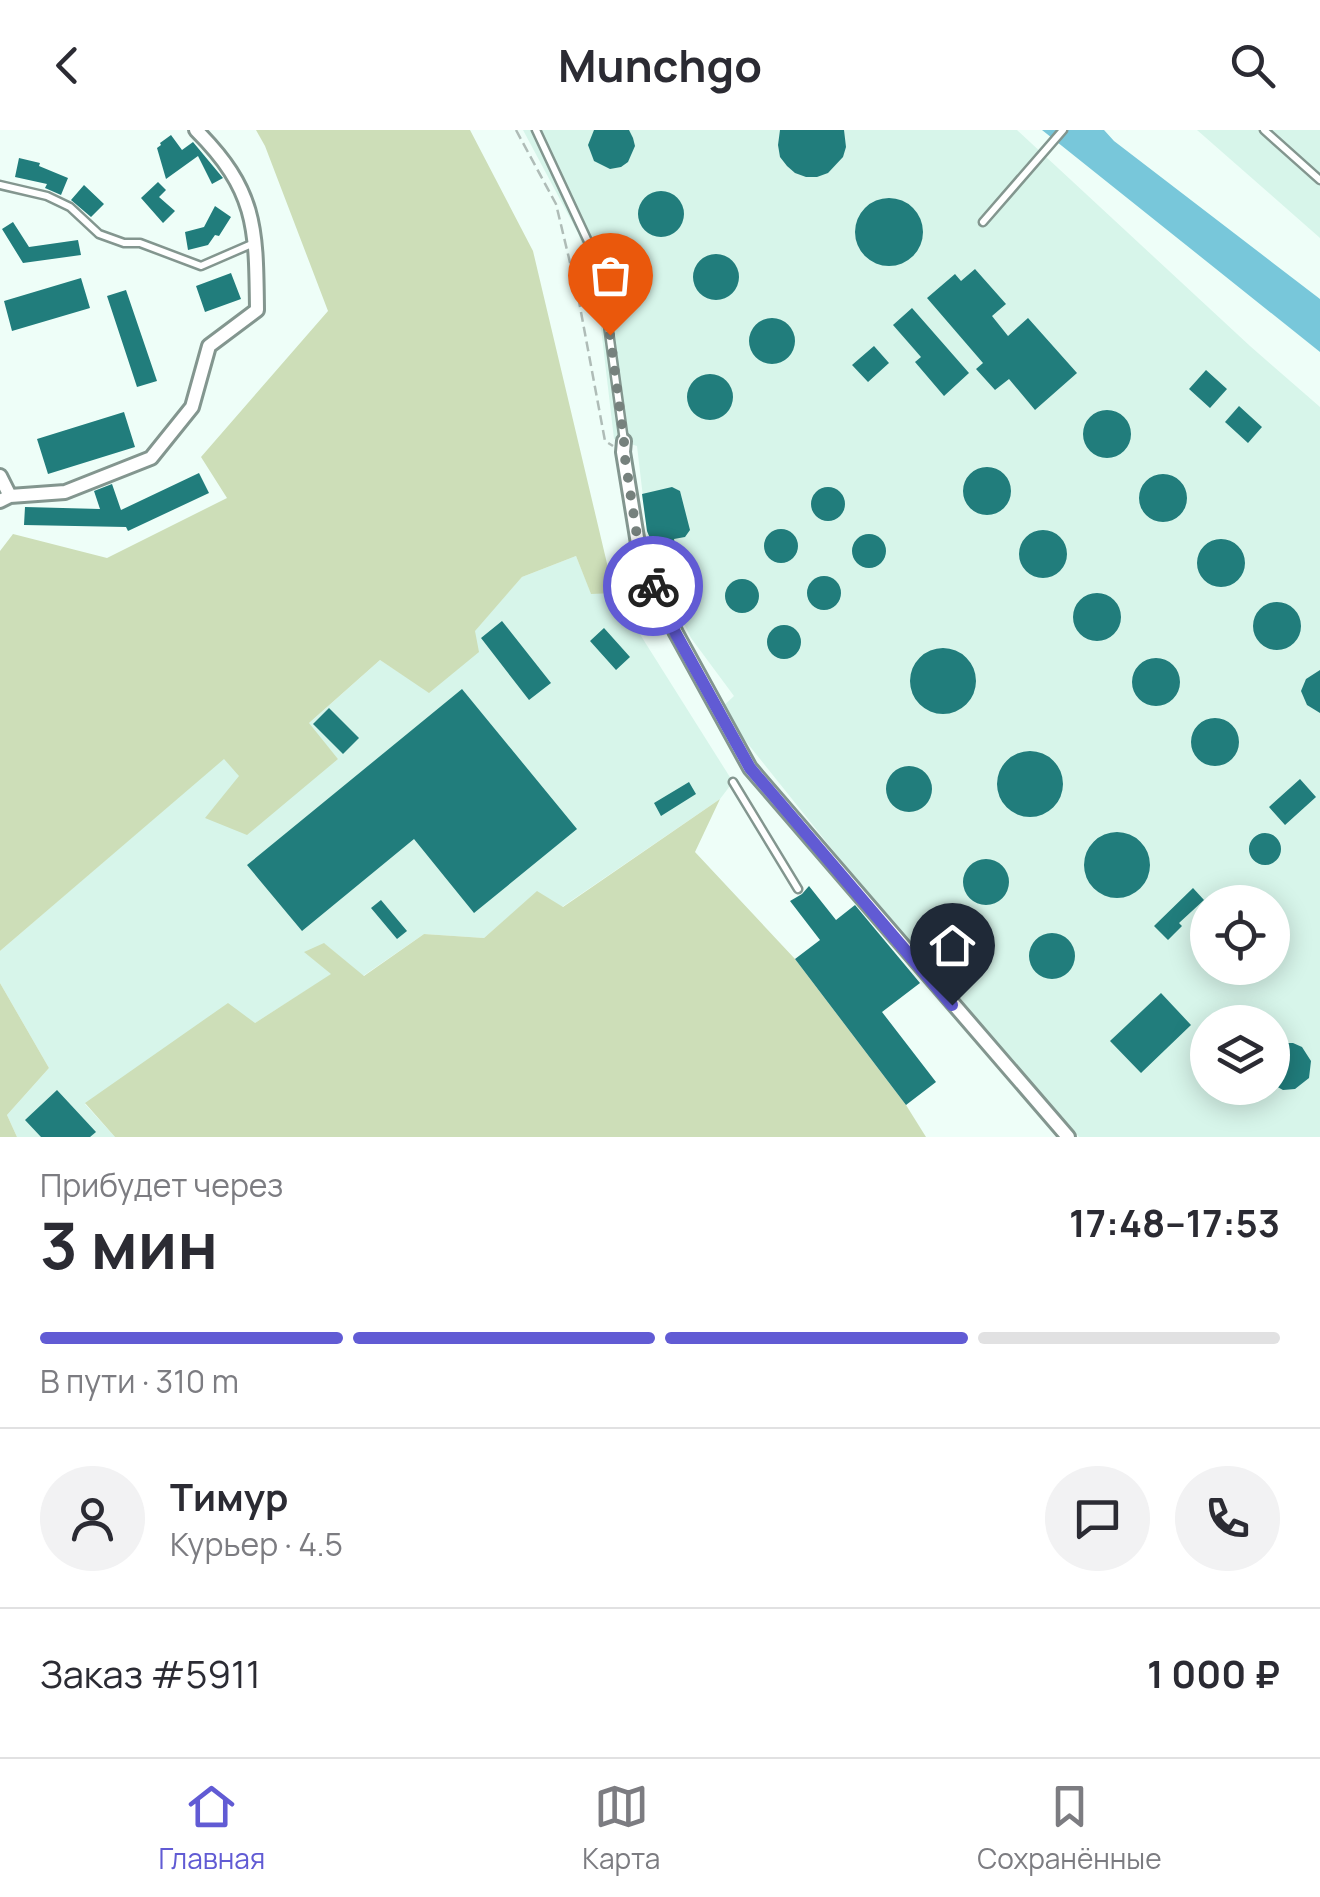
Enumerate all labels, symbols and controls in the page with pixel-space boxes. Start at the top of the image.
text: Munchgo [558,34,762,96]
icon: back [40,38,95,93]
icon: search [1225,38,1280,93]
pin [568,233,653,336]
icon: bag [583,248,638,303]
courier [603,536,703,636]
icon: bike [626,559,681,614]
map controls [1190,885,1290,1105]
button: locate [1190,885,1290,985]
pin [910,903,995,1006]
icon: home [925,918,980,973]
button: layers [1190,1005,1290,1105]
text: Прибудет через [40,1163,283,1207]
text: 17:48–17:53 [1069,1196,1280,1248]
text: 3 мин [40,1200,218,1289]
text: В пути · 310 m [40,1359,239,1403]
button: person [40,1466,145,1571]
button: chat [1045,1466,1150,1571]
button: phone [1175,1466,1280,1571]
text: Тимур [170,1470,288,1522]
text: Курьер · 4.5 [170,1522,343,1566]
text: Заказ #5911 [40,1647,261,1699]
text: 1 000 ₽ [1147,1647,1280,1699]
tab: Главная [158,1779,265,1877]
tab: Карта [582,1779,660,1877]
tab: Сохранённые [977,1779,1162,1877]

